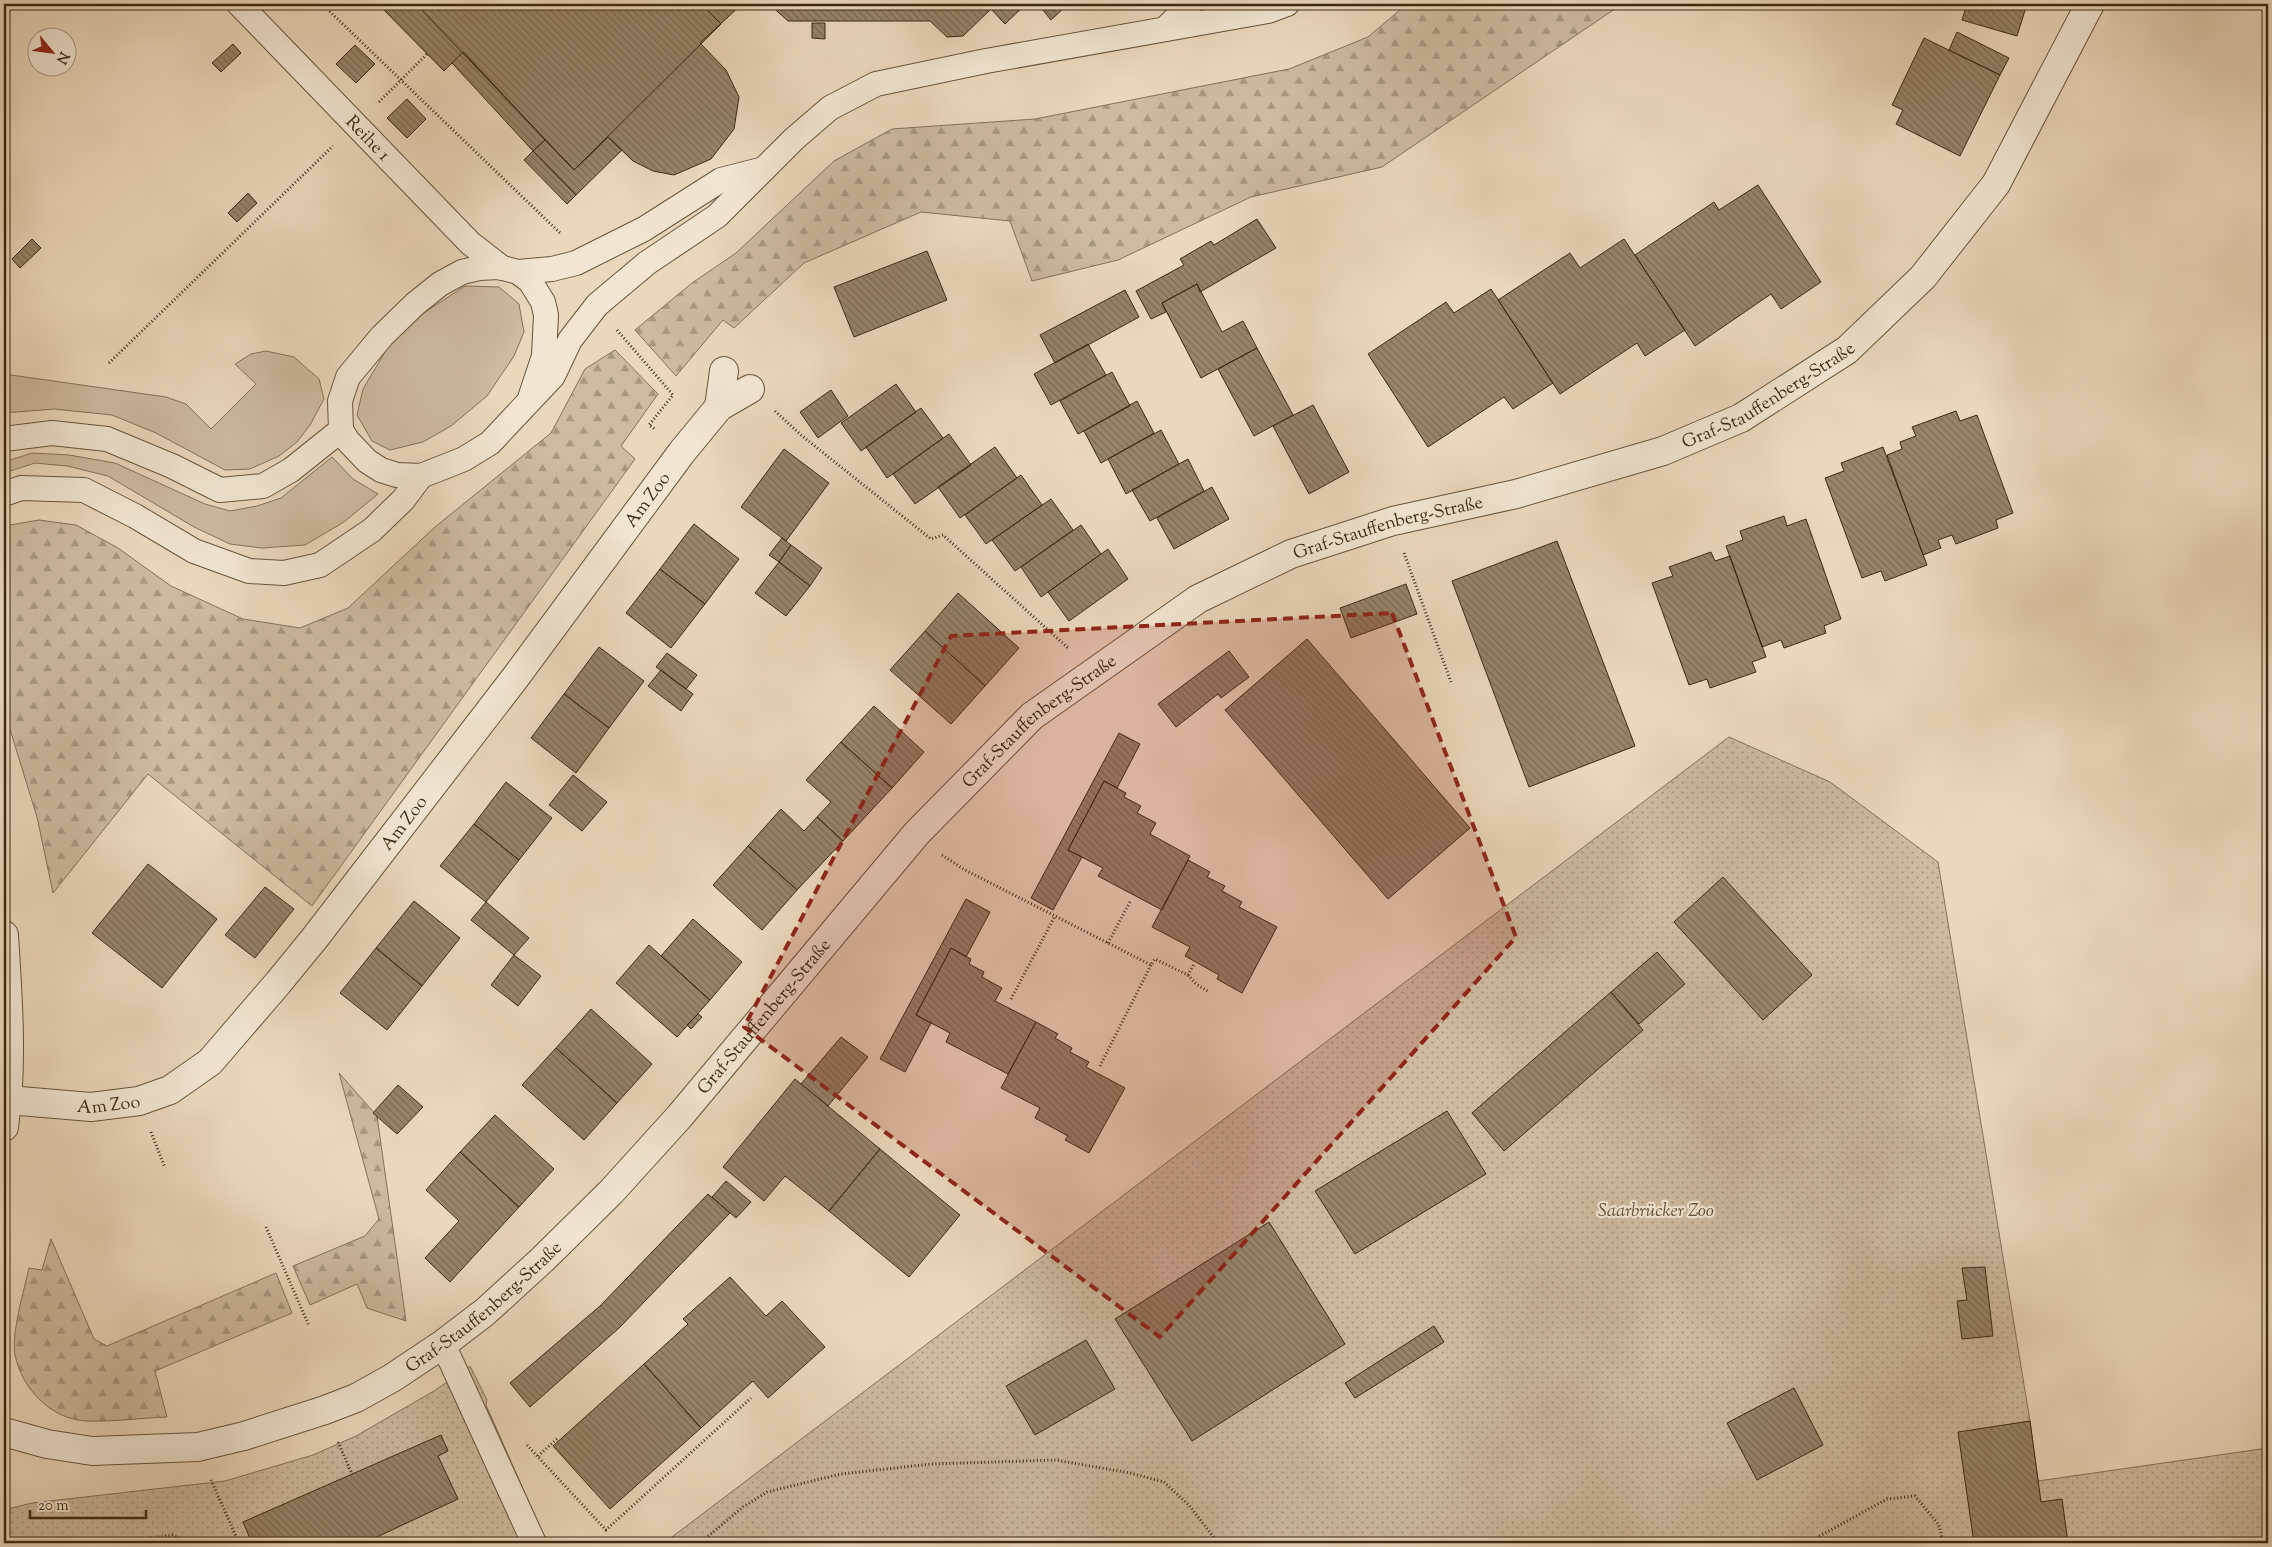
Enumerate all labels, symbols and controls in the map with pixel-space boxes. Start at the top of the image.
north arrow [28,28,78,78]
text: N [50,48,73,67]
street label: Reihe 1 [338,110,395,168]
street label: Graf-Stauffenberg-Straße [1678,337,1862,457]
street label: Am Zoo [619,467,678,534]
street label: Graf-Stauffenberg-Straße [1290,491,1486,568]
street label: Graf-Stauffenberg-Straße [957,649,1122,795]
street label: Am Zoo [375,791,435,857]
street label: Graf-Stauffenberg-Straße [692,934,838,1101]
street label: Am Zoo [76,1090,142,1122]
park label: Saarbrücker Zoo [1598,1199,1714,1225]
street label: Graf-Stauffenberg-Straße [401,1236,569,1381]
scale bar [30,1487,146,1519]
text: 20 m [38,1496,69,1517]

